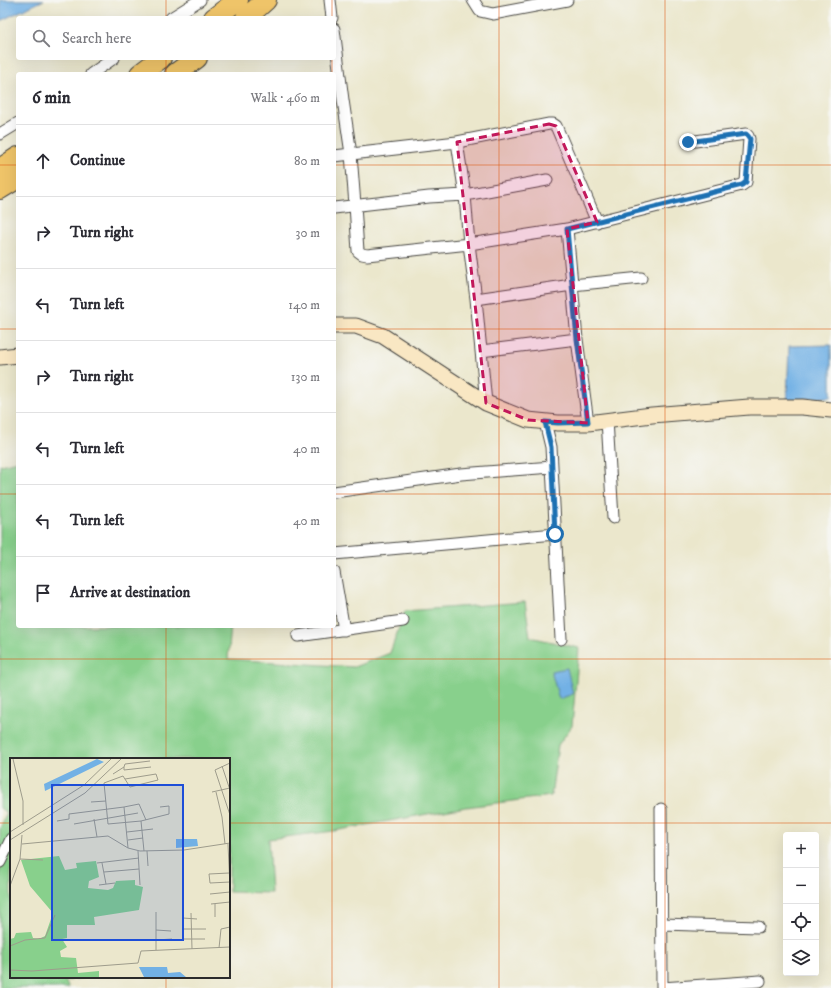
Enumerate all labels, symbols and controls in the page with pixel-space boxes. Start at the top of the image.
search box [16,16,336,60]
icon: search [30,27,52,49]
text: Search here [62,29,131,48]
text: 6 min [32,87,71,109]
text: Walk · 460 m [250,90,320,106]
route end [679,133,697,151]
icon: ahead [32,150,54,172]
text: Continue [70,151,125,170]
text: 80 m [294,153,320,169]
icon: right [32,222,54,244]
text: Turn right [70,223,133,242]
text: 30 m [296,225,320,241]
icon: left [32,294,54,316]
text: Turn left [70,295,124,314]
text: 140 m [288,297,320,313]
icon: right [32,366,54,388]
text: Turn right [70,367,133,386]
text: 130 m [291,369,320,385]
icon: left [32,438,54,460]
text: Turn left [70,439,124,458]
text: 40 m [293,441,320,457]
icon: left [32,510,54,532]
text: Turn left [70,511,124,530]
text: 40 m [293,513,320,529]
route start [546,525,564,543]
icon: arrive [32,582,54,604]
text: Arrive at destination [70,583,190,602]
inset map [10,758,230,978]
map controls [783,832,819,976]
button: + [783,832,819,868]
button: − [783,868,819,904]
button: locate [783,904,819,940]
button: layers [783,940,819,976]

